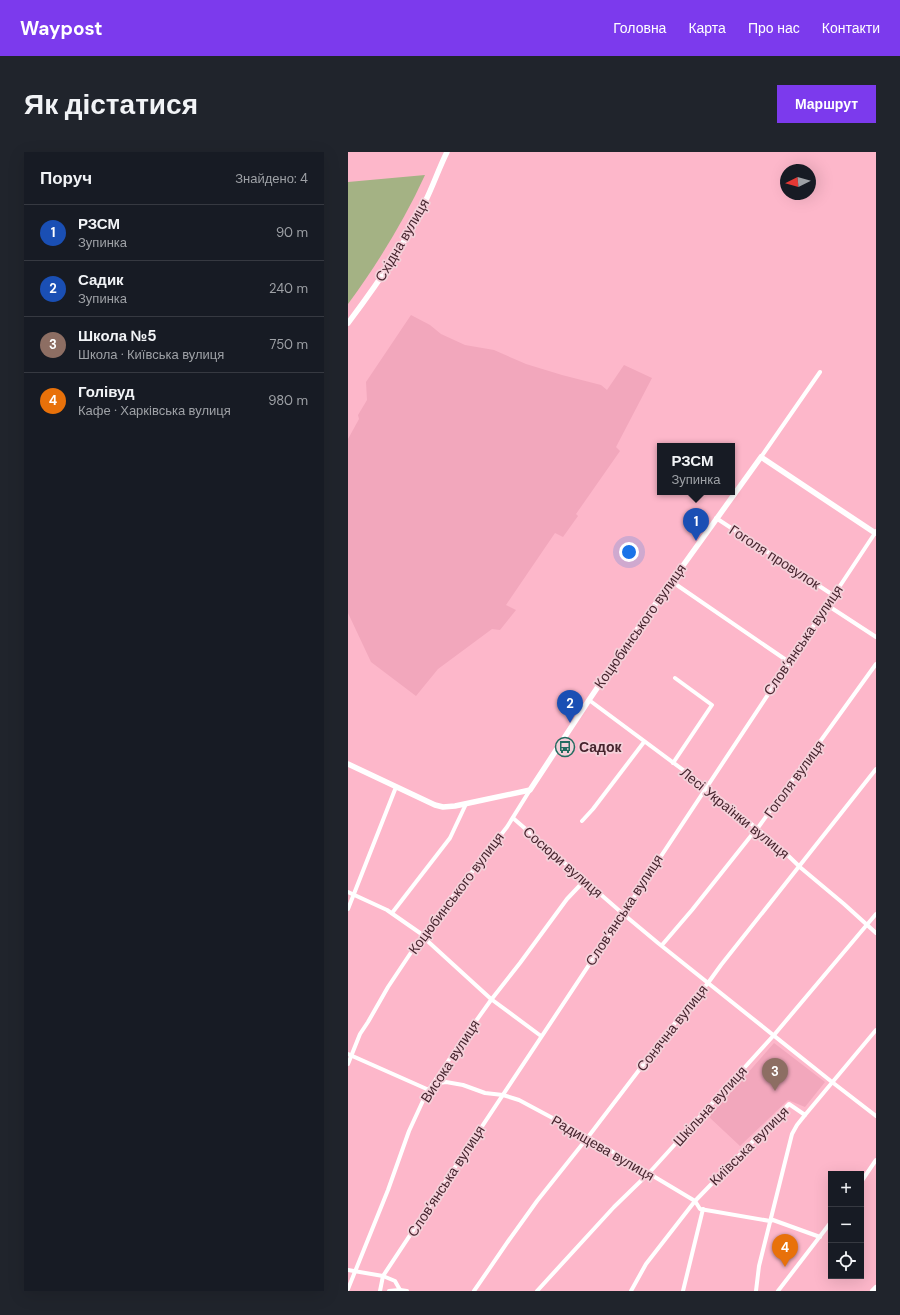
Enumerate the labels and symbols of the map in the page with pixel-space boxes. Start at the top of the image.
north arrow [780,164,816,200]
street label: Східна вулиця [371,195,433,285]
pin: 1 [683,508,709,541]
street label: Гоголя провулок [726,521,825,594]
your location [619,542,639,562]
street label: Коцюбинського вулиця [590,560,690,692]
street label: Слов’янська вулиця [759,581,847,699]
pin: 2 [557,690,583,723]
bus stop icon: Садок [554,736,576,758]
street label: Гоголя вулиця [760,737,828,821]
place label: Садок [579,738,623,756]
street label: Лесі Українки вулиця [677,763,793,863]
street label: Сосюри вулиця [519,822,607,902]
street label: Коцюбинського вулиця [404,828,508,958]
street label: Слов’янська вулиця [581,851,667,969]
street label: Сонячна вулиця [633,981,711,1075]
street label: Висока вулиця [416,1016,484,1106]
pin: 3 [762,1058,788,1091]
street label: Шкільна вулиця [669,1062,751,1150]
street label: Київська вулиця [706,1103,792,1189]
street label: Радищева вулиця [548,1111,658,1185]
street label: Слов’янська вулиця [403,1122,489,1240]
pin: 4 [772,1234,798,1267]

